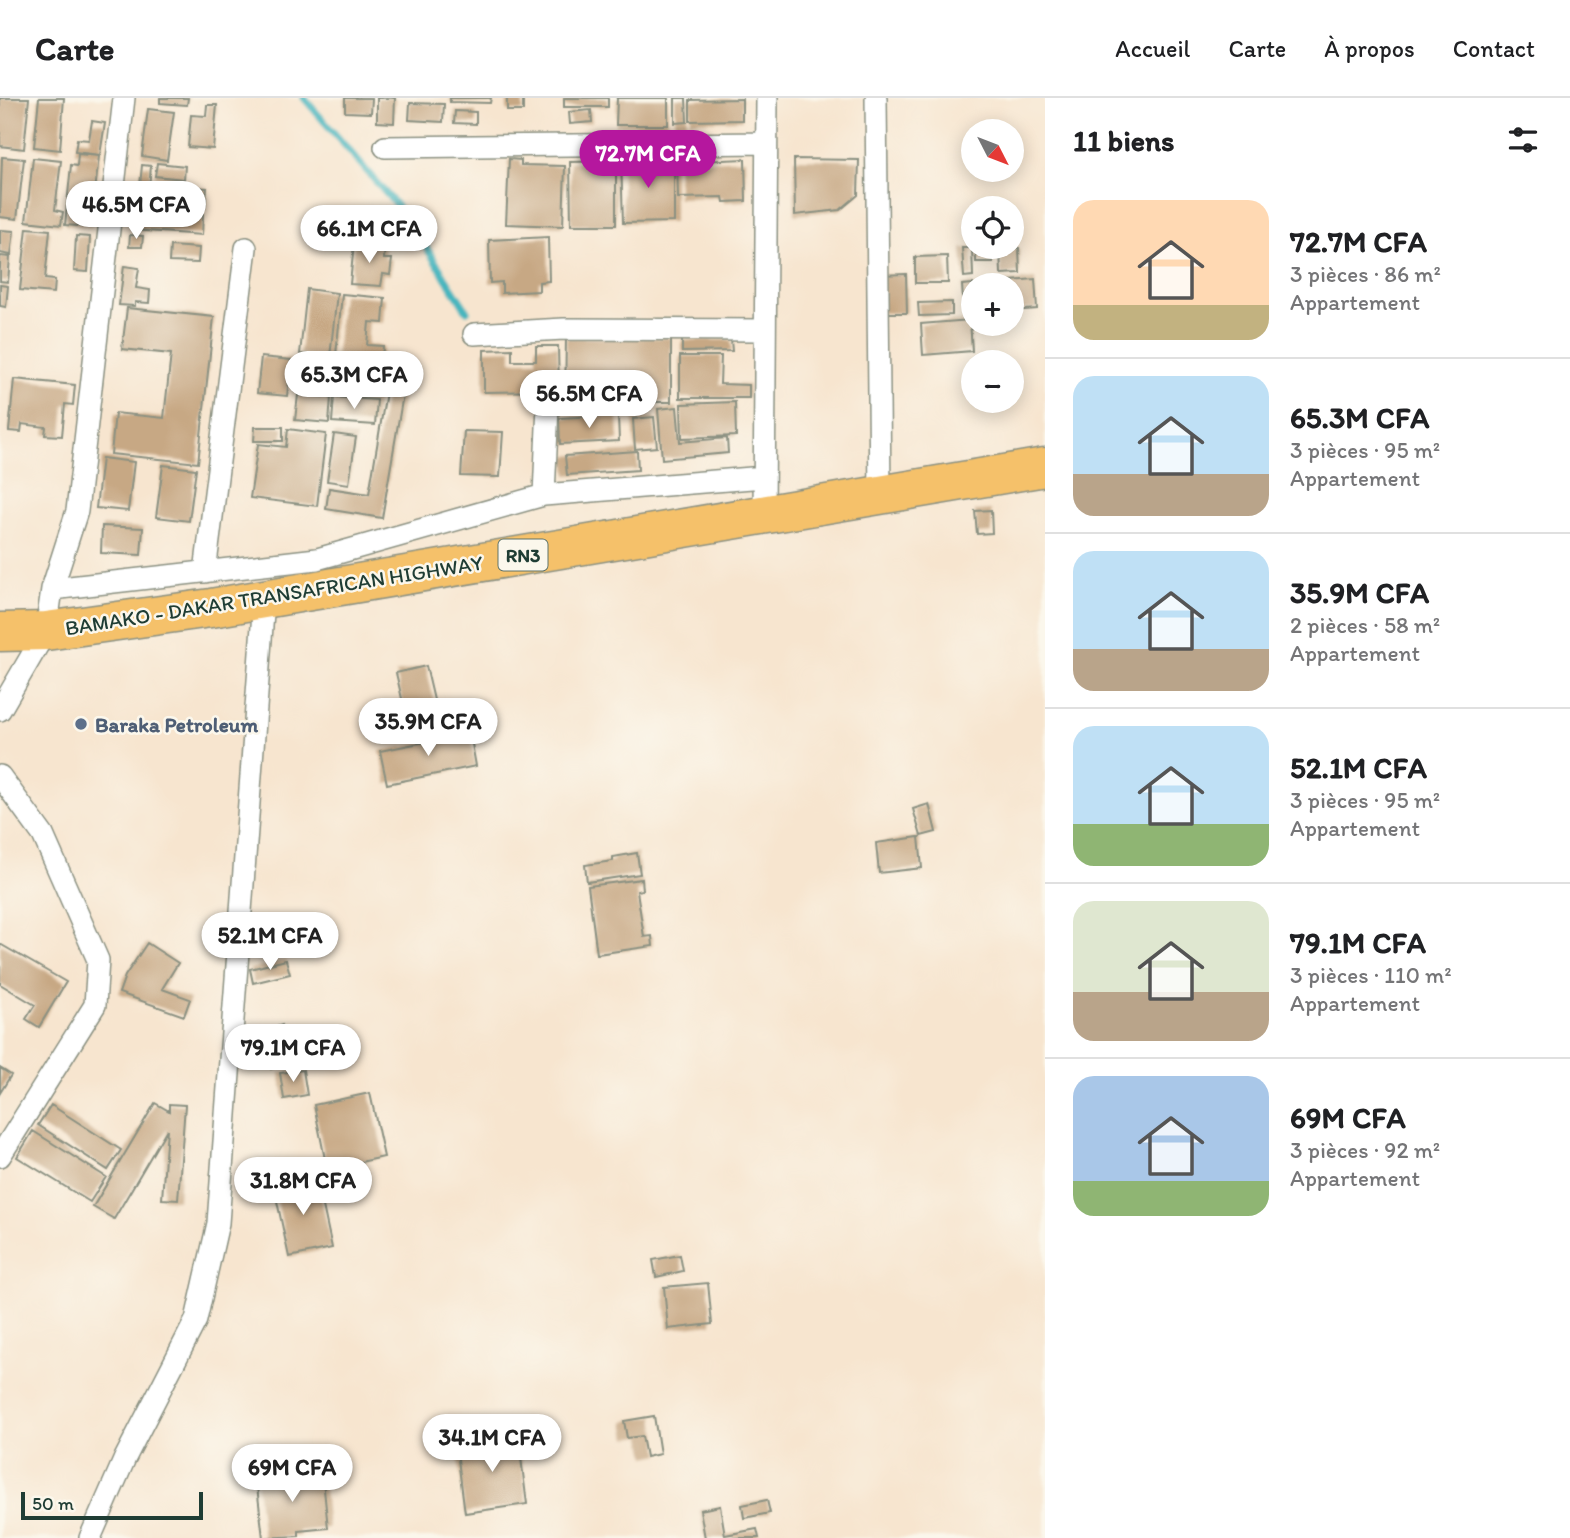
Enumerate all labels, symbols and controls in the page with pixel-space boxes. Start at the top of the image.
text: Carte [35,29,115,68]
text: Accueil [1115,34,1190,63]
text: Carte [1228,34,1286,63]
text: À propos [1324,34,1415,63]
text: Contact [1453,34,1535,63]
north arrow [961,119,1024,182]
map controls [961,119,1024,413]
icon: filters [1504,121,1542,159]
text: 11 biens [1073,122,1175,159]
pin: 72.7M CFA [568,130,728,190]
text: 72.7M CFA [595,139,701,167]
pin: 46.5M CFA [56,181,216,241]
text: 46.5M CFA [82,190,190,218]
button: locate [961,196,1024,259]
pin: 66.1M CFA [289,206,449,265]
text: 66.1M CFA [316,214,422,242]
text: 72.7M CFA [1290,223,1427,260]
icon: home [1129,228,1213,312]
text: 3 pièces · 86 m² [1290,260,1441,288]
button: + [961,273,1024,336]
text: Appartement [1290,288,1420,316]
button: − [961,350,1024,413]
pin: 65.3M CFA [274,352,434,411]
text: 65.3M CFA [301,360,407,388]
pin: 56.5M CFA [509,370,669,430]
text: 56.5M CFA [536,379,642,407]
text: 65.3M CFA [1290,399,1429,436]
icon: home [1129,404,1213,488]
text: 3 pièces · 95 m² [1290,436,1440,464]
text: Appartement [1290,464,1420,492]
road number: RN3 [498,540,548,570]
street label: BAMAKO - DAKAR TRANSAFRICAN HIGHWAY [63,550,485,640]
text: 35.9M CFA [1290,574,1429,611]
icon: home [1129,579,1213,663]
text: 2 pièces · 58 m² [1290,611,1440,639]
text: Appartement [1290,639,1420,667]
pin: 35.9M CFA [348,698,508,758]
text: 35.9M CFA [375,707,481,735]
place label: Baraka Petroleum [95,712,258,737]
marker: Baraka Petroleum [73,716,89,732]
text: 52.1M CFA [1290,749,1427,786]
icon: home [1129,754,1213,838]
text: 3 pièces · 95 m² [1290,786,1440,814]
text: Appartement [1290,814,1420,842]
pin: 52.1M CFA [190,912,350,972]
text: 52.1M CFA [218,921,322,949]
text: 79.1M CFA [1290,924,1426,961]
icon: home [1129,929,1213,1013]
text: 3 pièces · 110 m² [1290,961,1452,989]
text: Appartement [1290,989,1420,1017]
pin: 79.1M CFA [213,1024,373,1084]
text: 79.1M CFA [241,1033,345,1061]
text: 69M CFA [1290,1099,1406,1136]
icon: home [1129,1104,1213,1188]
text: 3 pièces · 92 m² [1290,1136,1440,1164]
pin: 31.8M CFA [223,1158,383,1217]
text: Appartement [1290,1164,1420,1192]
text: 31.8M CFA [250,1166,356,1194]
pin: 34.1M CFA [412,1414,572,1474]
text: 34.1M CFA [438,1423,546,1451]
pin: 69M CFA [227,1444,357,1504]
text: 69M CFA [248,1453,336,1481]
scale bar [21,1489,203,1521]
text: 50 m [32,1492,74,1515]

